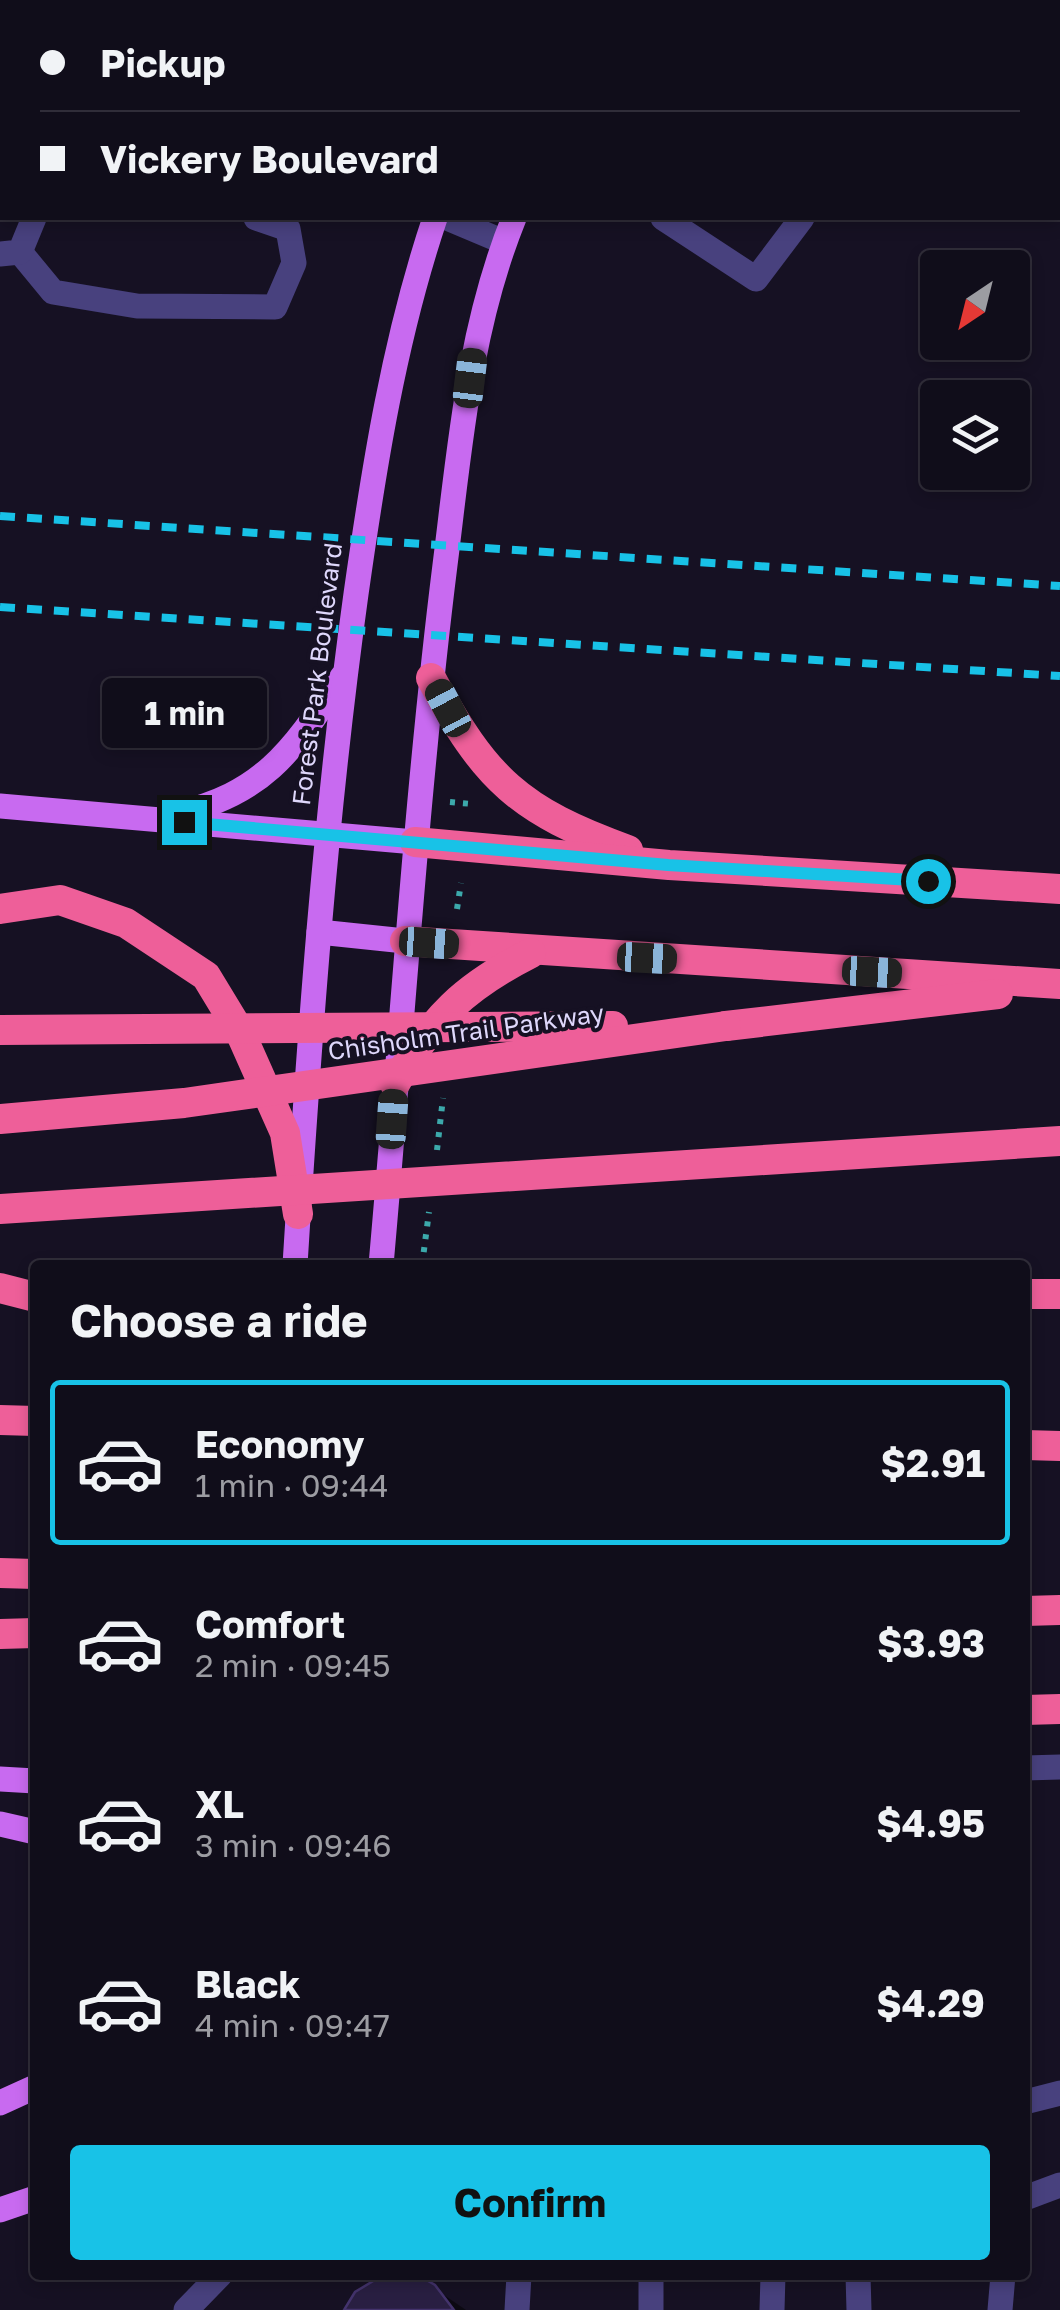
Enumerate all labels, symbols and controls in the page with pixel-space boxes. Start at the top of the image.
text: Pickup [100,40,226,85]
text: Vickery Boulevard [100,136,439,181]
north arrow [920,250,1030,360]
map controls [920,250,1030,490]
car [451,346,489,410]
button: layers [920,380,1030,490]
street label: Forest Park Boulevard [285,541,348,807]
car [421,674,475,742]
callout: 1 min [101,677,266,747]
text: 1 min [144,694,225,732]
route end [162,800,207,845]
route start [906,859,951,904]
car [398,926,460,960]
car [616,941,678,975]
car [841,955,903,989]
street label: Chisholm Trail Parkway [326,997,606,1066]
car [375,1088,409,1150]
text: Choose a ride [70,1293,368,1347]
icon: car [75,1418,165,1508]
text: Economy [195,1421,364,1466]
text: $2.91 [880,1440,985,1485]
text: 1 min · 09:44 [195,1466,389,1504]
icon: car [75,1598,165,1688]
text: Comfort [195,1601,345,1646]
text: $3.93 [877,1620,985,1665]
text: 2 min · 09:45 [195,1646,391,1684]
icon: car [75,1778,165,1868]
text: XL [195,1781,244,1826]
text: $4.95 [876,1800,985,1845]
text: 3 min · 09:46 [195,1826,392,1864]
icon: car [75,1958,165,2048]
text: Black [195,1961,300,2006]
text: $4.29 [876,1980,985,2025]
text: 4 min · 09:47 [195,2006,390,2044]
button: Confirm [70,2145,990,2260]

